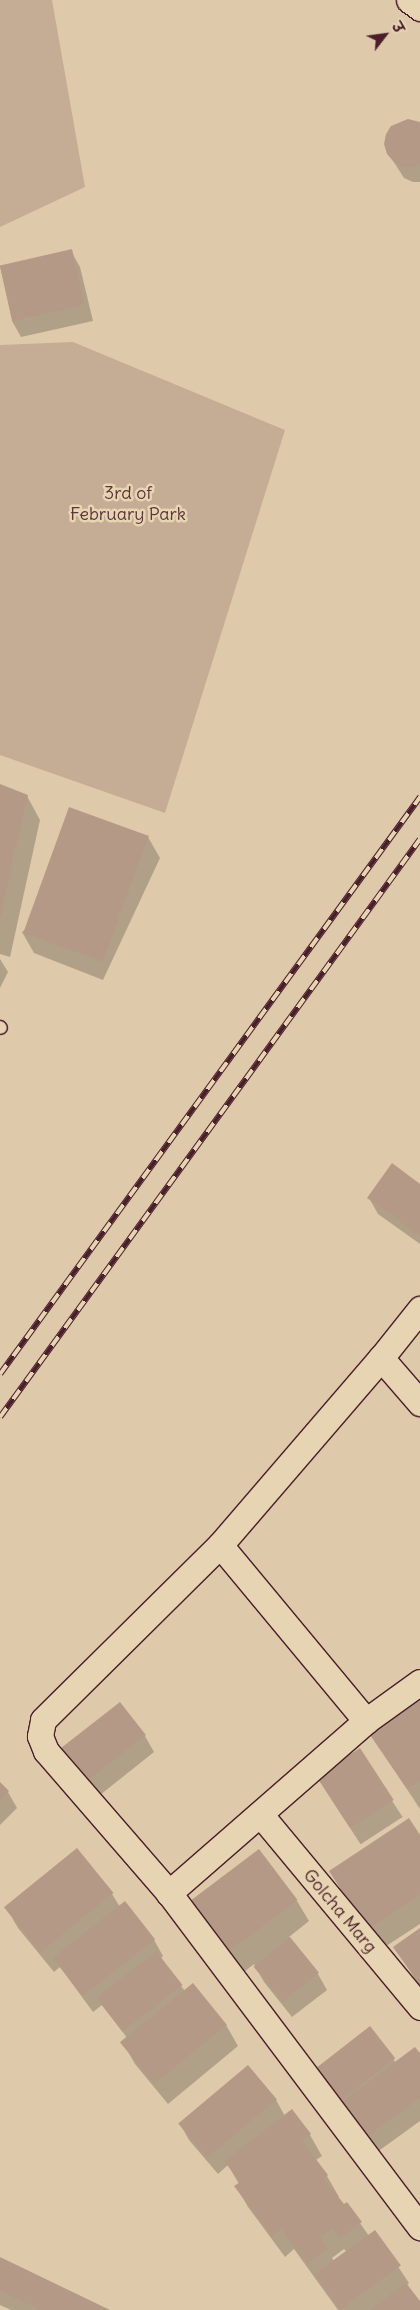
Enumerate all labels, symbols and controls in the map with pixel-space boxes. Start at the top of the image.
north arrow [360,10,410,60]
text: उ [388,19,408,36]
park label: 3rd of February Park [70,483,186,526]
street label: Golcha Marg [299,1865,381,1957]

